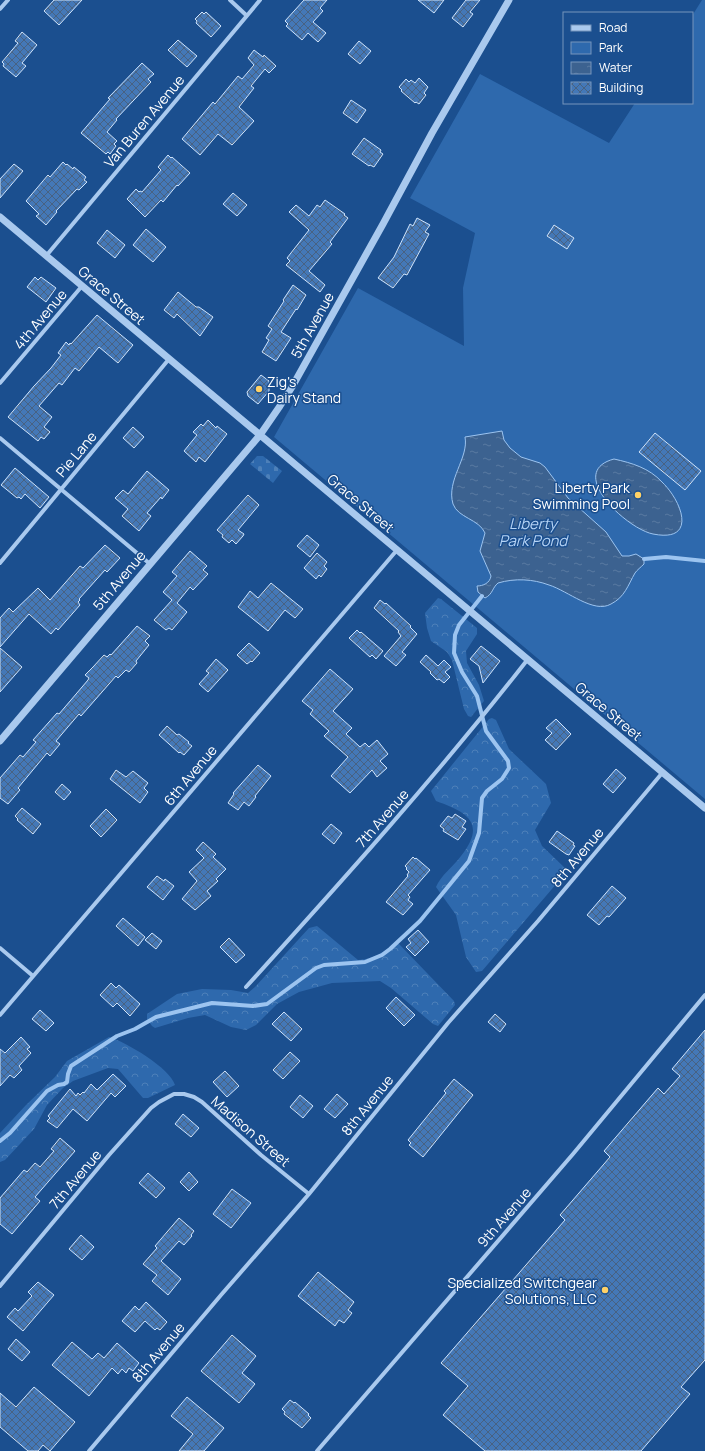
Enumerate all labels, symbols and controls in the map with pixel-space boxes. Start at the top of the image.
legend [563,12,693,104]
text: Road [599,19,627,36]
text: Park [599,39,624,56]
text: Water [599,59,633,76]
street label: Van Buren Avenue [100,71,188,171]
text: Building [599,79,643,96]
street label: Grace Street [74,261,150,329]
street label: 4th Avenue [9,285,71,353]
street label: 5th Avenue [286,289,338,361]
place label: Zig's Dairy Stand [267,372,341,407]
marker: Zig's Dairy Stand [254,384,264,394]
street label: Pie Lane [51,427,101,481]
street label: Grace Street [323,469,399,537]
place label: Liberty Park Swimming Pool [533,478,631,513]
marker: Liberty Park Swimming Pool [633,490,643,500]
water label: Liberty Park Pond [499,513,569,551]
street label: 5th Avenue [88,546,150,614]
street label: Grace Street [571,677,647,745]
street label: 6th Avenue [159,741,221,809]
street label: 7th Avenue [351,785,413,851]
street label: 8th Avenue [546,823,608,891]
street label: 8th Avenue [337,1071,397,1139]
street label: Madison Street [207,1091,295,1171]
street label: 7th Avenue [45,1145,105,1213]
street label: 9th Avenue [473,1183,535,1251]
place label: Specialized Switchgear Solutions, LLC [447,1273,597,1308]
marker: Specialized Switchgear Solutions, LLC [600,1285,610,1295]
street label: 8th Avenue [127,1318,189,1386]

